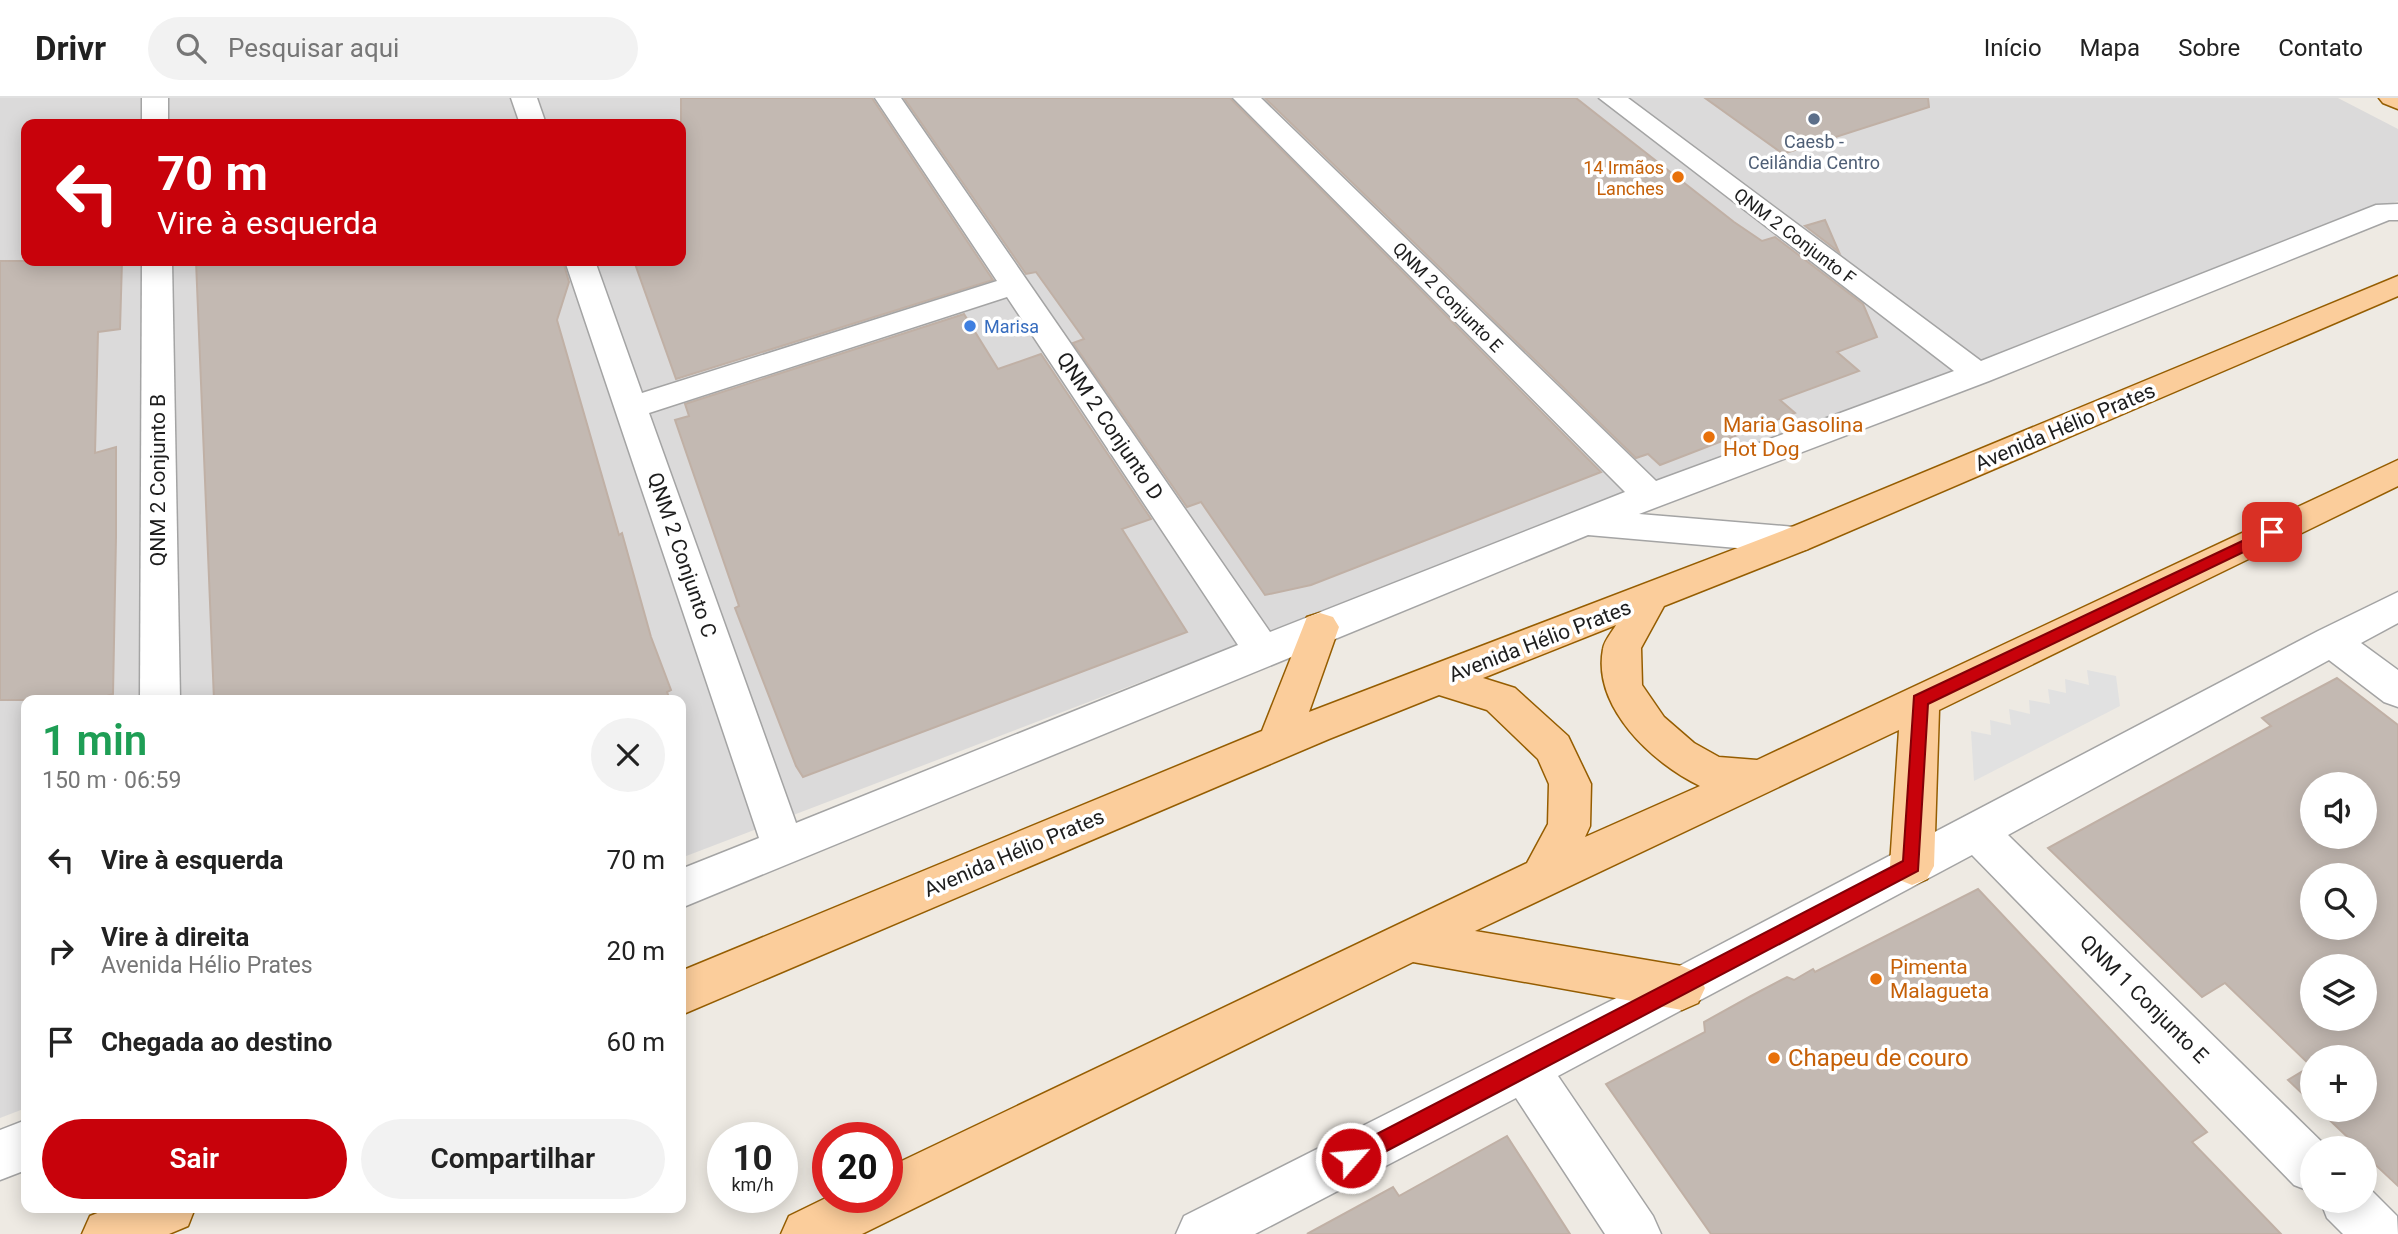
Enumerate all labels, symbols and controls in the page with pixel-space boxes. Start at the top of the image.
search box [148,17,638,80]
text: Drivr [35,29,106,68]
icon: search [172,29,210,67]
text: Pesquisar aqui [228,33,399,63]
text: Início [1984,34,2042,62]
text: Mapa [2080,34,2140,62]
text: Sobre [2178,34,2240,62]
text: Contato [2278,34,2363,62]
marker: Caesb - Ceilândia Centro [1806,111,1822,127]
place label: Caesb - Ceilândia Centro [1748,131,1880,173]
text: 70 m [157,145,268,202]
icon: left [42,147,133,238]
place label: 14 Irmãos Lanches [1583,157,1664,199]
marker: 14 Irmãos Lanches [1670,169,1686,185]
street label: QNM 2 Conjunto F [1730,184,1860,288]
text: Vire à esquerda [157,204,378,242]
street label: QNM 2 Conjunto E [1389,238,1507,356]
place label: Marisa [984,316,1039,337]
marker: Marisa [962,318,978,334]
street label: QNM 2 Conjunto D [1052,348,1168,504]
street label: Avenida Hélio Prates [1971,378,2159,476]
street label: QNM 2 Conjunto B [146,394,170,566]
place label: Maria Gasolina Hot Dog [1723,413,1863,461]
marker: Maria Gasolina Hot Dog [1701,429,1717,445]
street label: QNM 2 Conjunto C [642,469,722,641]
pin [2242,502,2302,562]
icon: arrive [2253,513,2291,551]
street label: Avenida Hélio Prates [1445,595,1635,687]
text: 1 min [42,716,147,765]
button: close [591,718,665,792]
text: 150 m · 06:59 [42,767,181,794]
map controls [2300,772,2377,1213]
button: sound [2300,772,2377,849]
street label: Avenida Hélio Prates [920,804,1108,902]
icon: left [42,841,80,879]
text: Vire à esquerda [101,845,284,875]
text: 70 m [607,845,665,875]
button: search [2300,863,2377,940]
text: Vire à direita [101,922,249,952]
street label: QNM 1 Conjunto E [2075,930,2213,1068]
icon: right [42,932,80,970]
text: 20 m [607,936,665,966]
text: Avenida Hélio Prates [101,952,313,979]
button: layers [2300,954,2377,1031]
place label: Pimenta Malagueta [1890,955,1989,1003]
marker: Pimenta Malagueta [1868,971,1884,987]
icon: arrive [42,1023,80,1061]
text: Chegada ao destino [101,1027,332,1057]
text: 60 m [607,1027,665,1057]
place label: Chapeu de couro [1788,1044,1969,1072]
button: + [2300,1045,2377,1122]
marker: Chapeu de couro [1766,1050,1782,1066]
button: Sair [42,1119,347,1199]
button: Compartilhar [361,1119,665,1199]
position arrow [1314,1121,1388,1195]
speed limit sign: 20 [812,1122,903,1213]
button: − [2300,1136,2377,1213]
text: 10 [732,1138,773,1179]
text: km/h [731,1174,774,1195]

